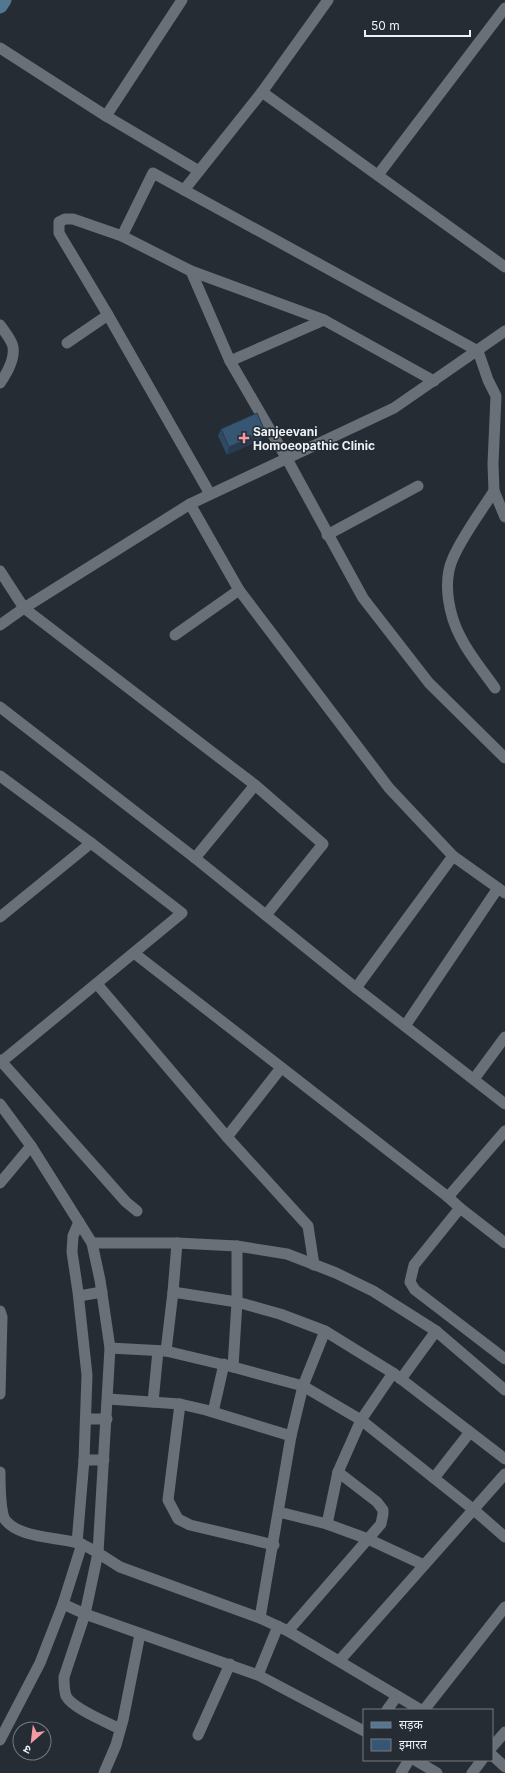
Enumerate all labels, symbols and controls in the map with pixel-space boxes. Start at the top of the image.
scale bar [365,12,470,38]
text: 50 m [371,18,400,33]
place label: Sanjeevani Homoeopathic Clinic [253,424,375,453]
marker: Sanjeevani Homoeopathic Clinic [238,432,250,444]
legend [363,1709,493,1761]
text: सड़क [399,1717,424,1732]
north arrow [12,1721,52,1761]
text: इमारत [399,1737,428,1752]
text: उ [21,1742,33,1758]

